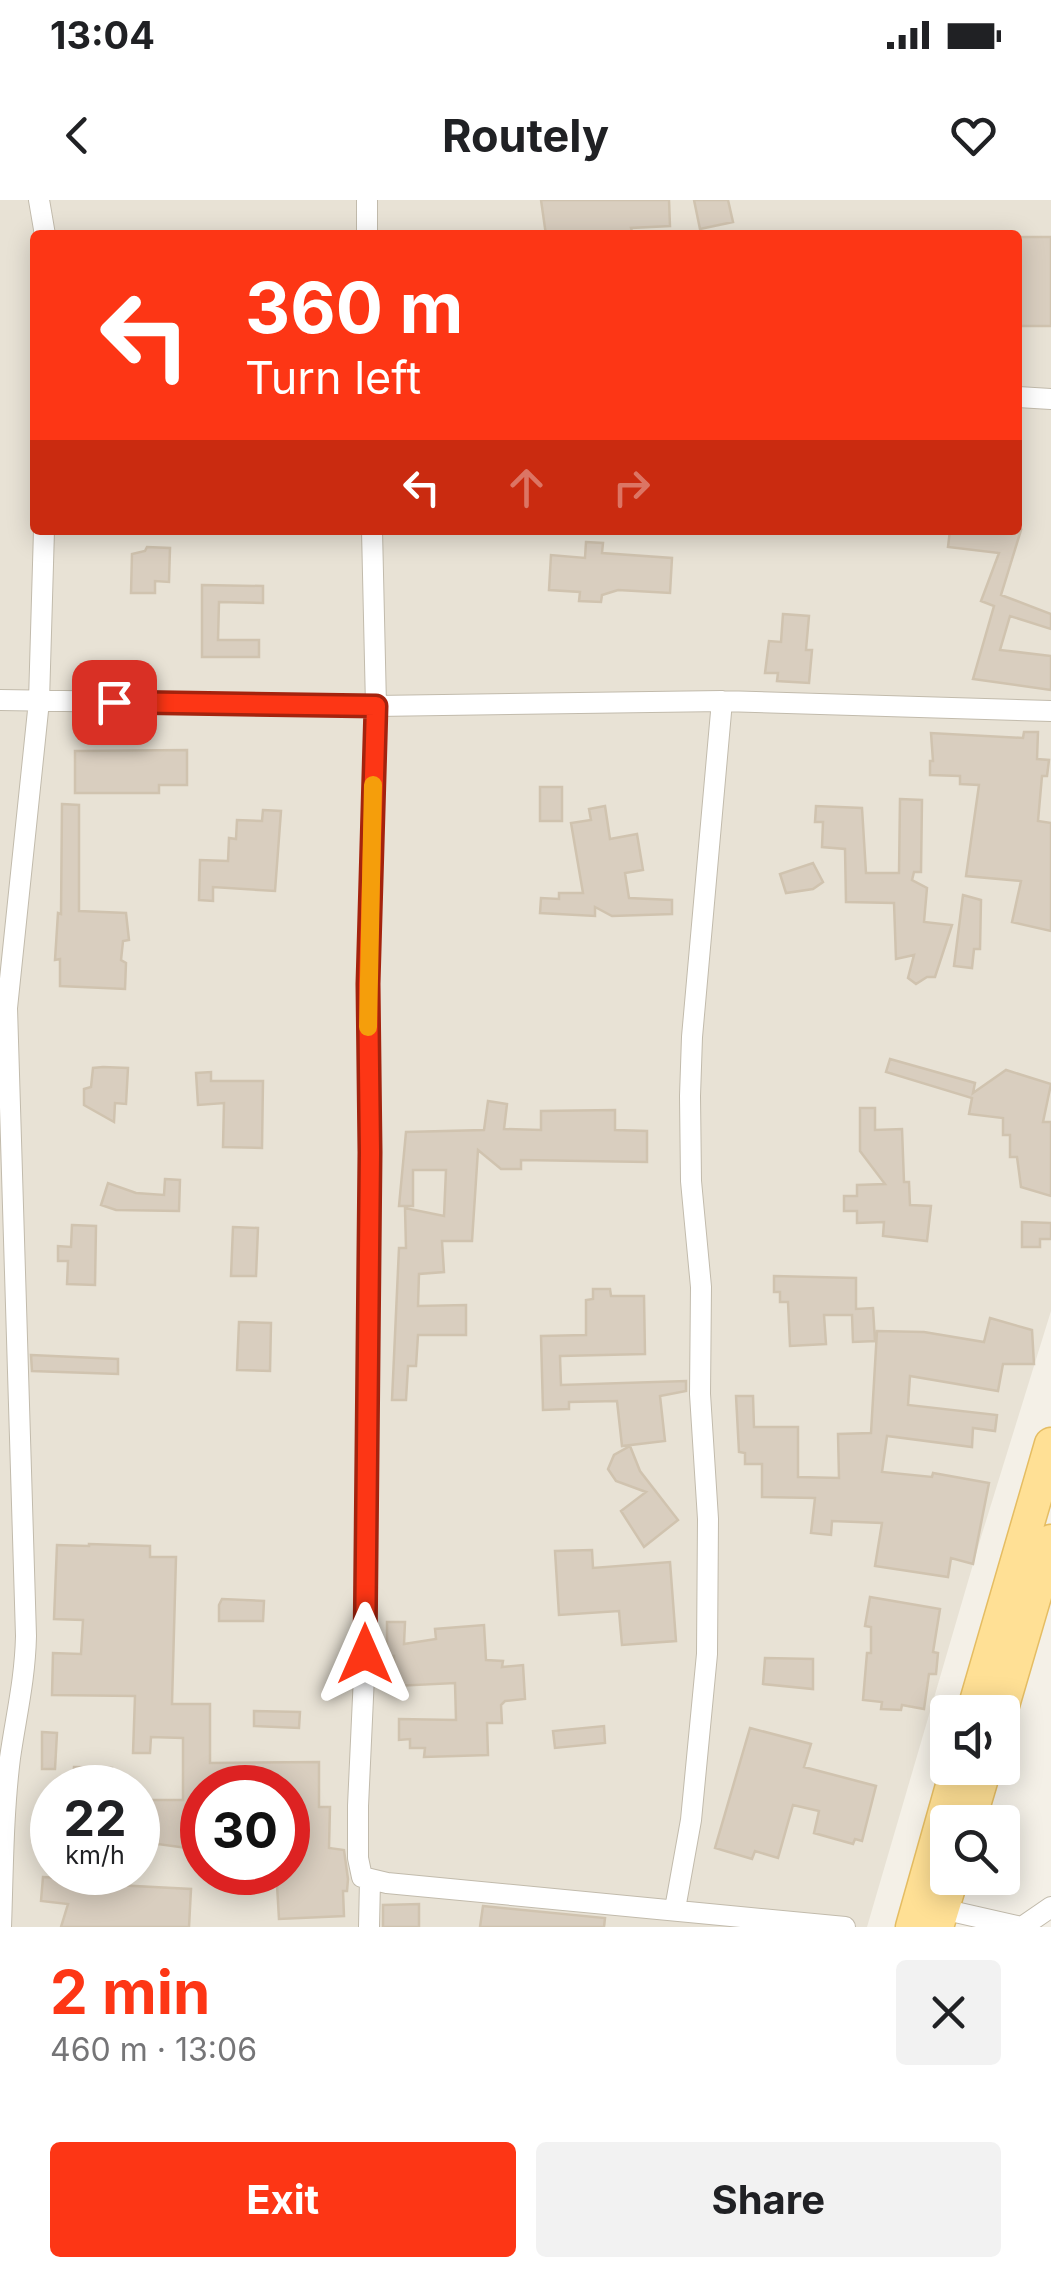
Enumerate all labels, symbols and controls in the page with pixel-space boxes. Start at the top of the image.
text: 13:04 [50,12,155,58]
icon: back [50,108,105,163]
text: Routely [442,108,609,163]
icon: heart [946,108,1001,163]
text: 360 m [245,265,463,350]
icon: left [80,270,210,400]
text: Turn left [245,350,421,405]
icon: left [394,460,449,515]
icon: ahead [499,460,554,515]
icon: right [604,460,659,515]
pin [72,660,157,745]
icon: arrive [87,675,142,730]
position arrow [313,1602,417,1706]
map controls [930,1695,1020,1895]
button: sound [930,1695,1020,1785]
speed limit sign: 30 [180,1765,310,1895]
text: 22 [64,1788,127,1848]
button: search [930,1805,1020,1895]
text: km/h [65,1840,125,1870]
text: 2 min [50,1956,210,2028]
button: close [896,1960,1001,2065]
text: 460 m · 13:06 [50,2030,257,2069]
button: Exit [50,2142,516,2257]
button: Share [536,2142,1001,2257]

